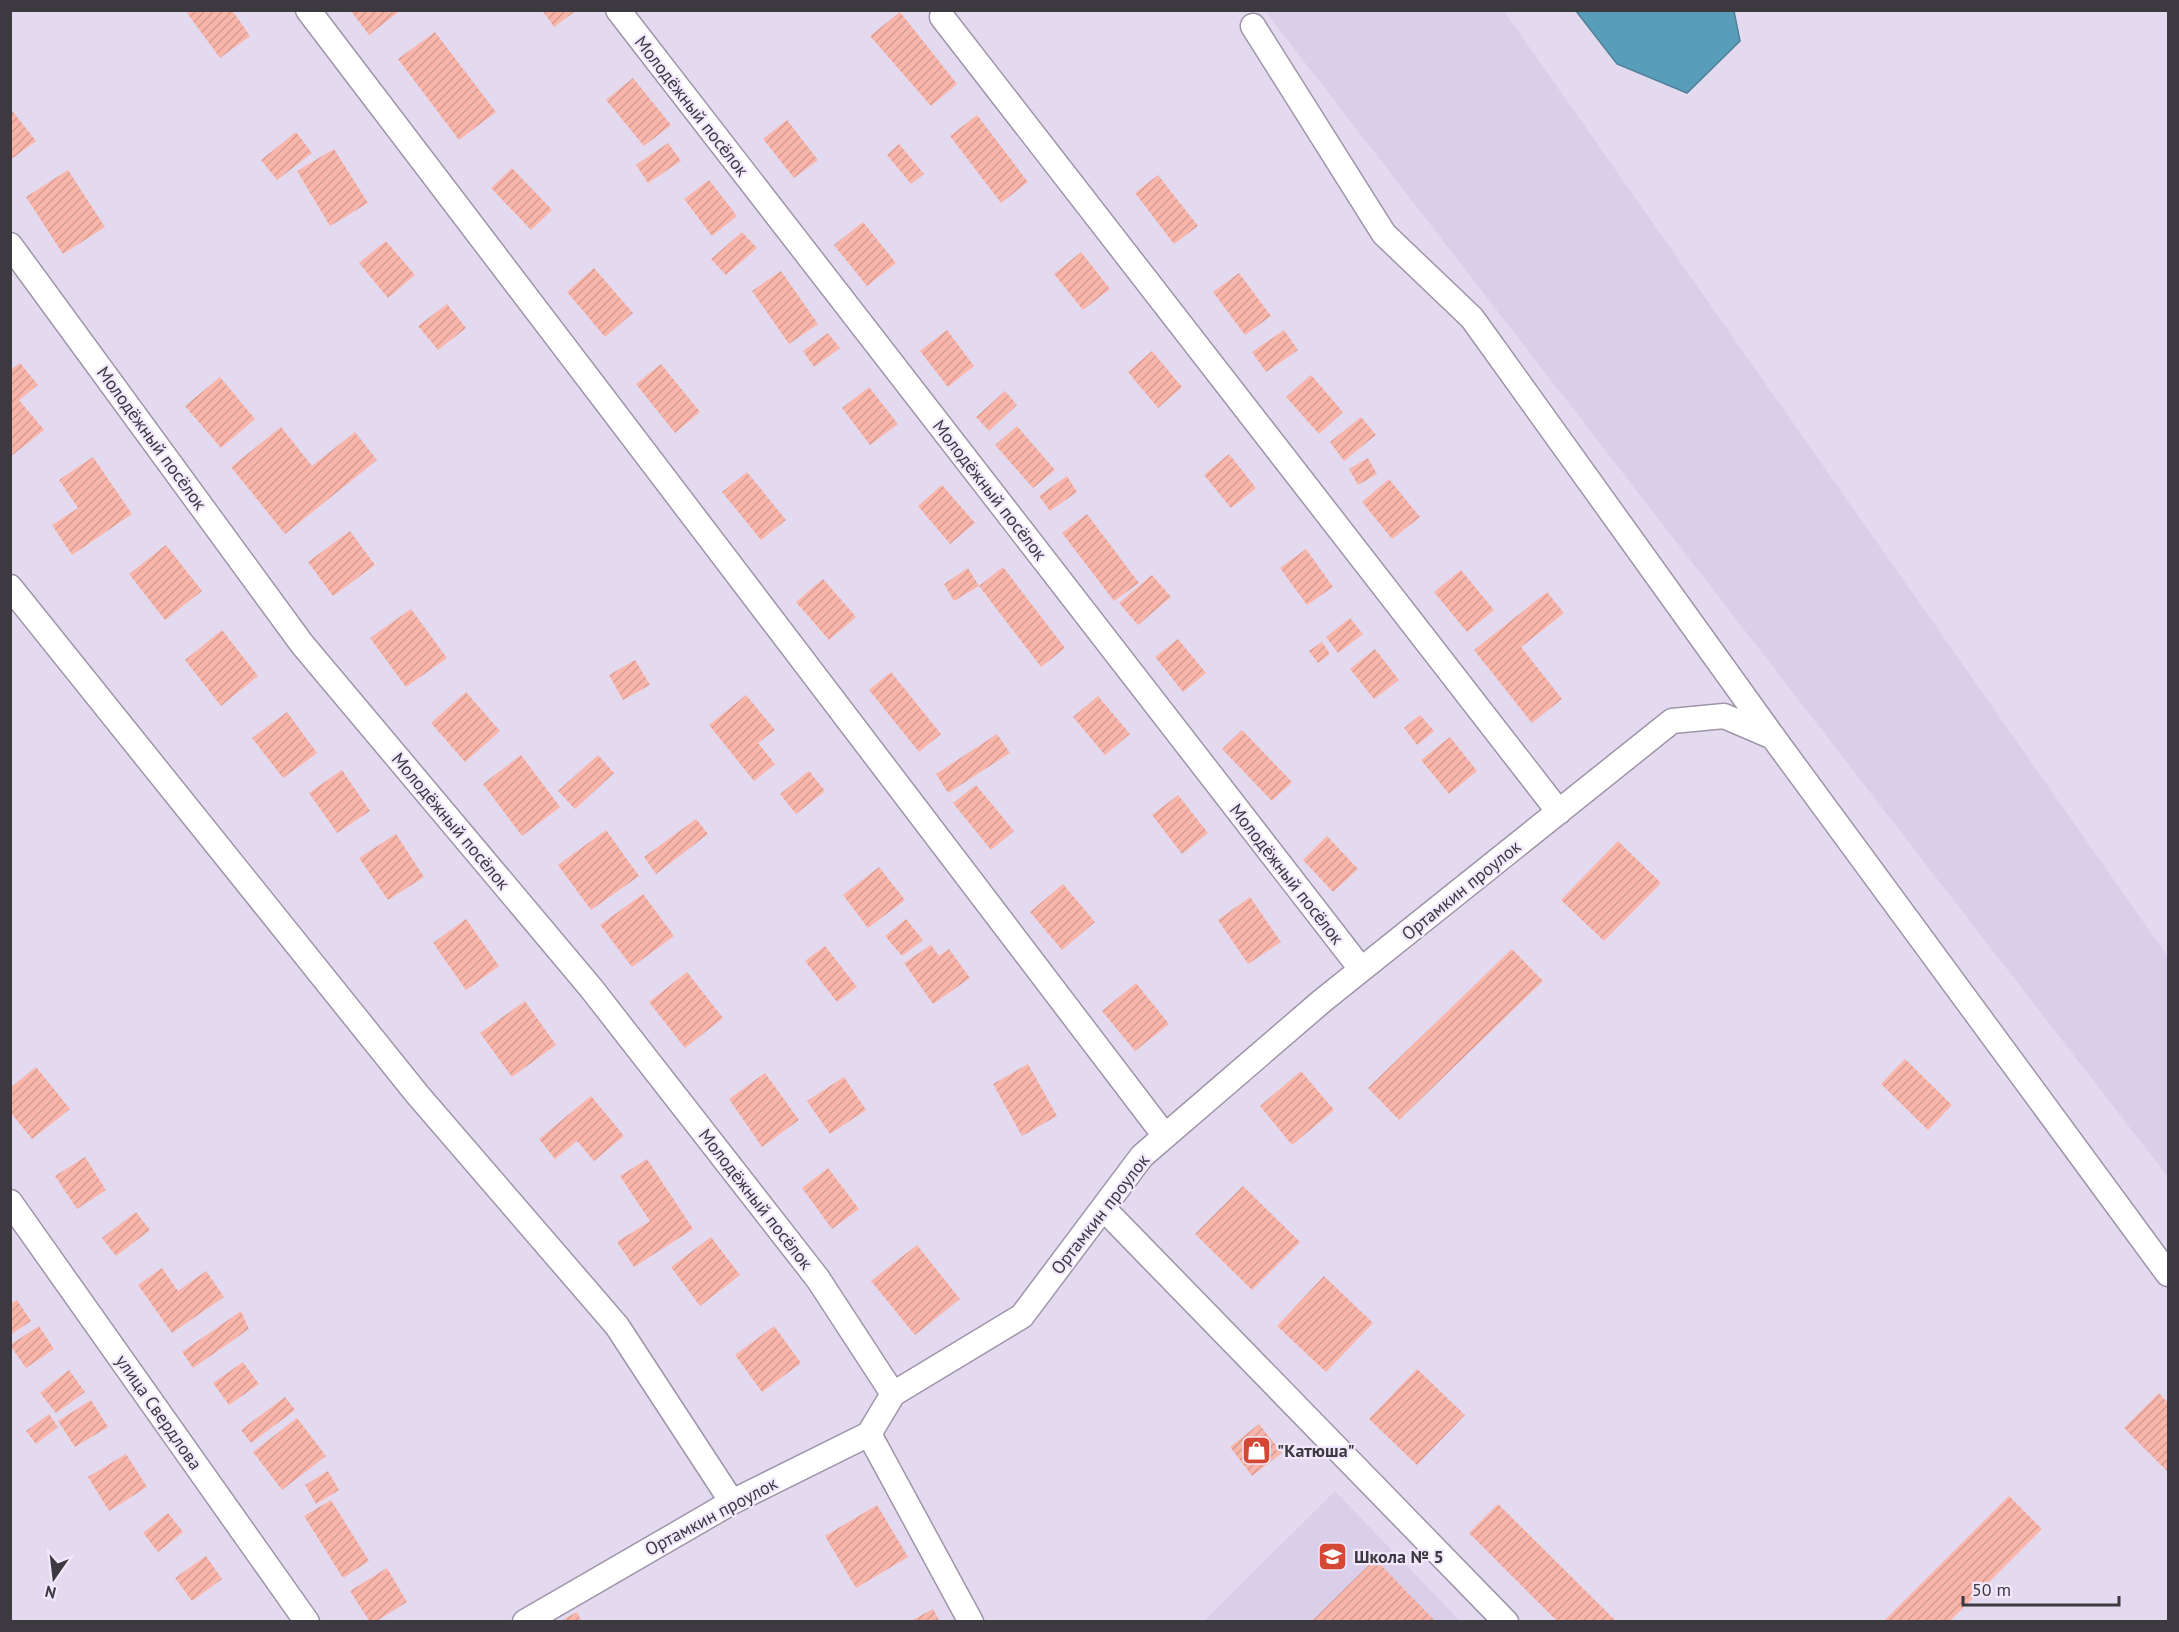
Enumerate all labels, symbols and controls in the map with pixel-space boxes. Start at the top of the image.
street label: Молодёжный посёлок [630,31,754,181]
street label: Молодёжный посёлок [92,362,212,515]
street label: Молодёжный посёлок [928,415,1052,565]
street label: Молодёжный посёлок [387,748,515,895]
street label: Молодёжный посёлок [1225,799,1349,949]
street label: Ортамкин проулок [1397,835,1526,945]
street label: Молодёжный посёлок [694,1124,818,1274]
street label: Ортамкин проулок [1046,1149,1154,1279]
street label: улица Свердлова [111,1350,207,1474]
shop icon: "Катюша" [1240,1434,1272,1466]
place label: "Катюша" [1277,1439,1355,1462]
street label: Ортамкин проулок [641,1471,781,1561]
school or university icon: Школа № 5 [1317,1540,1349,1572]
place label: Школа № 5 [1354,1545,1444,1568]
north arrow [24,1548,84,1608]
scale bar [1963,1569,2119,1607]
text: 50 m [1972,1578,2011,1601]
text: N [43,1582,58,1604]

